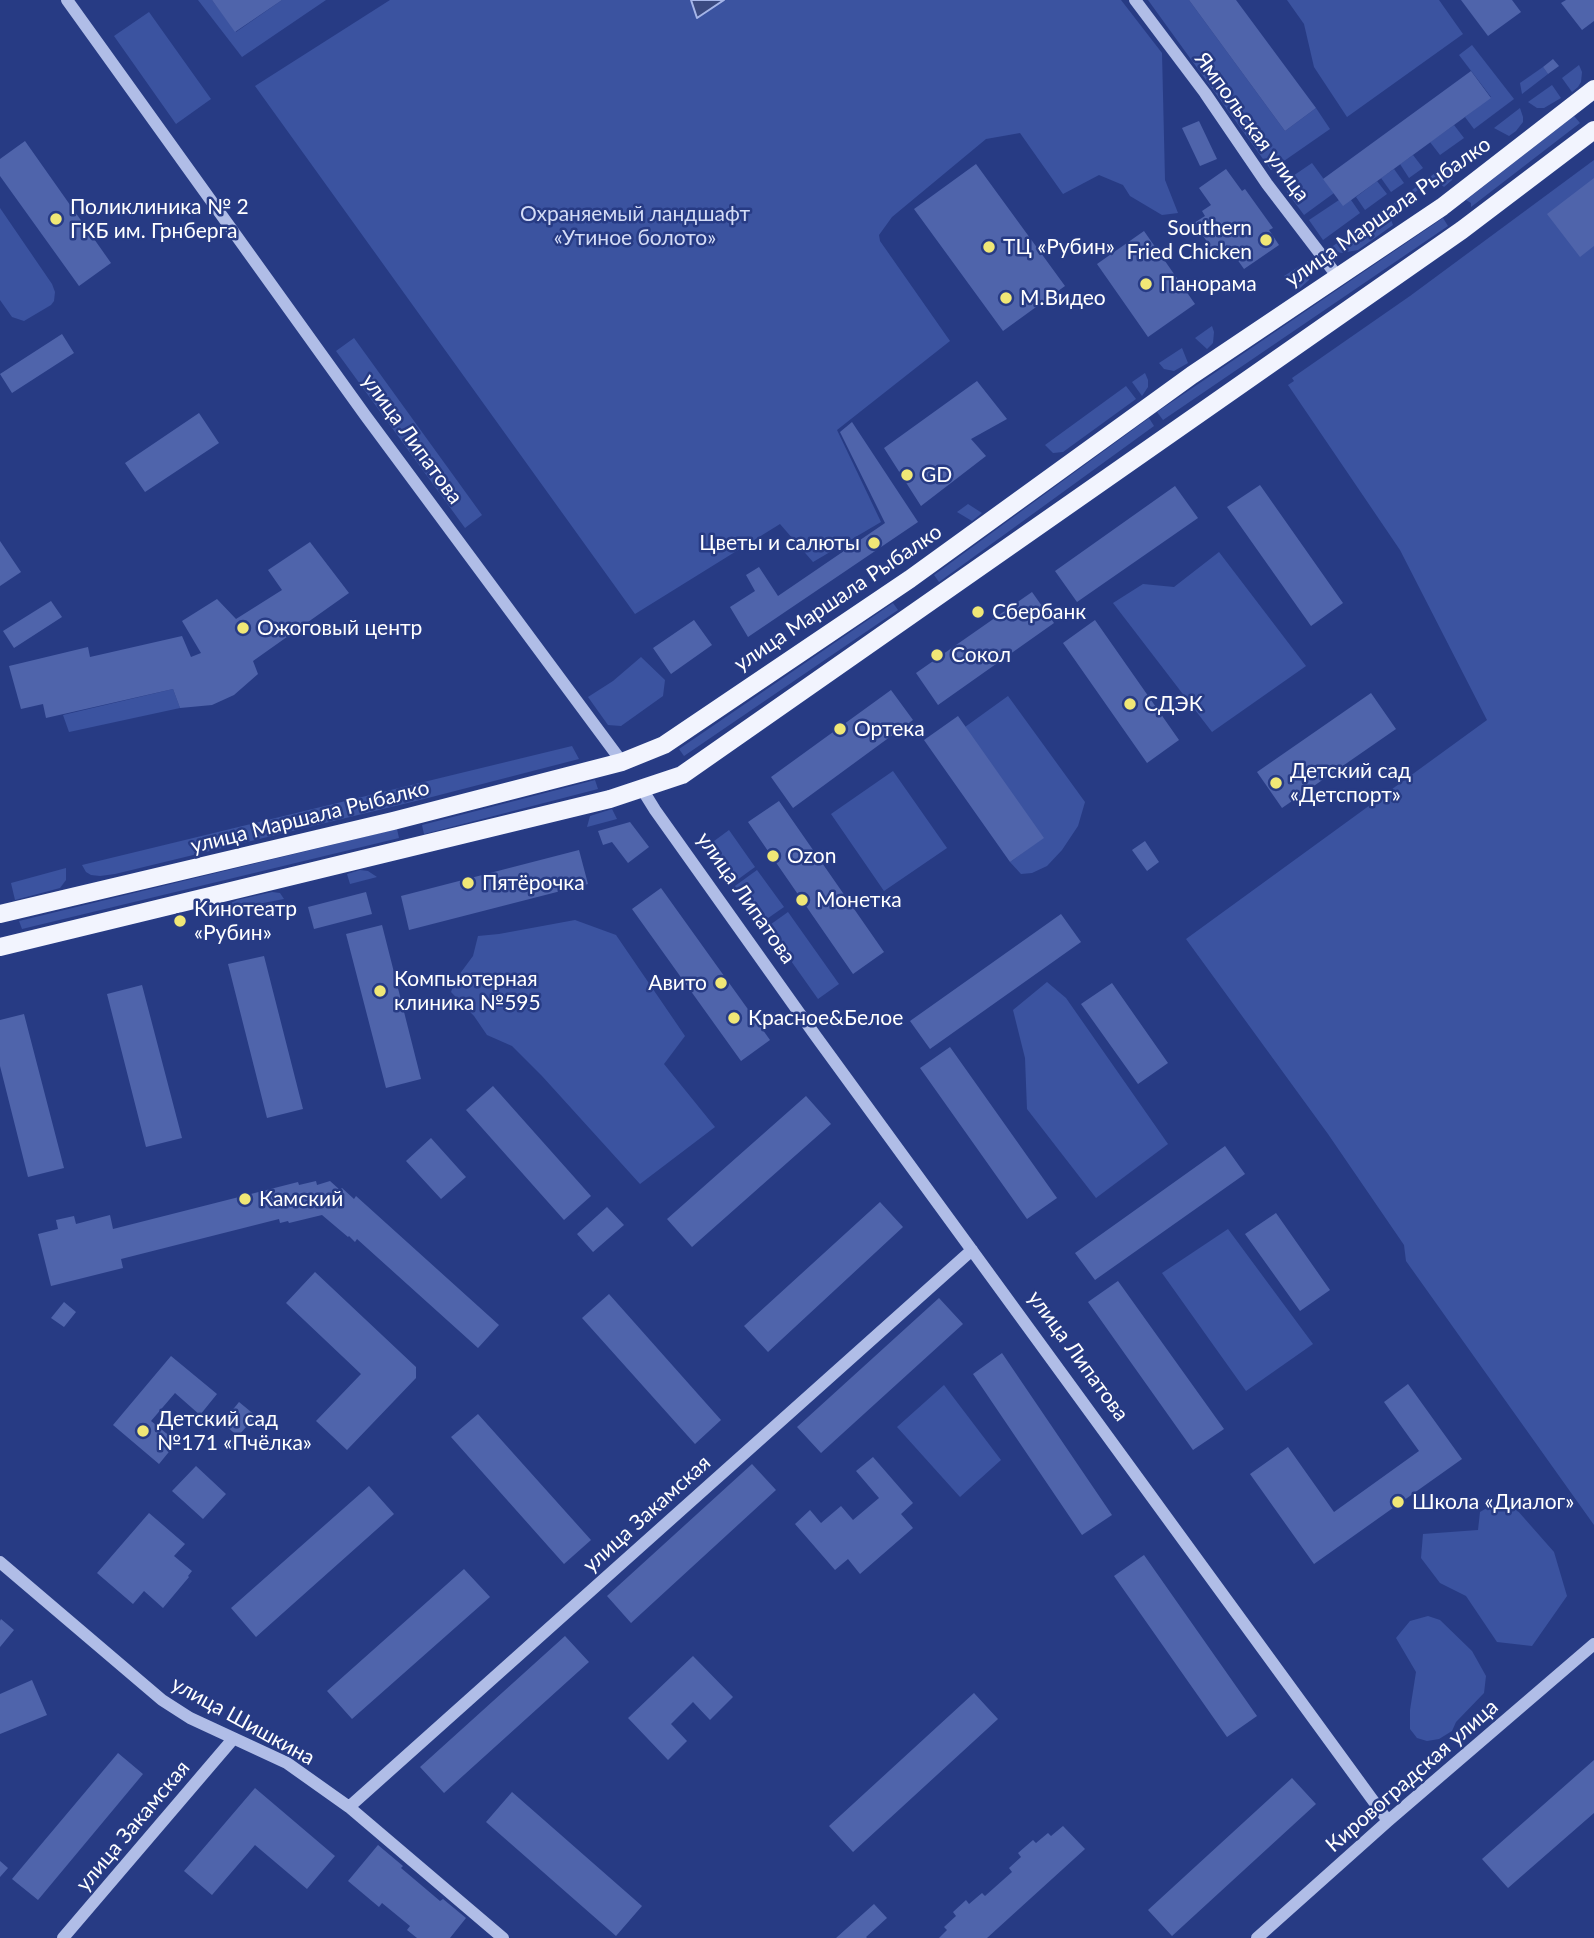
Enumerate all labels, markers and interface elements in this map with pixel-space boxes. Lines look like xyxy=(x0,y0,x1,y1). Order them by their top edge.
street label: Ямпольская улица xyxy=(1189,47,1315,207)
street label: улица Маршала Рыбалко xyxy=(1280,131,1496,293)
place label: Поликлиника № 2 ГКБ им. Грнберга xyxy=(70,194,249,244)
park label: Охраняемый ландшафт «Утиное болото» xyxy=(520,201,750,251)
marker: Поликлиника № 2 ГКБ им. Грнберга xyxy=(48,211,64,227)
place label: Southern Fried Chicken xyxy=(1126,215,1252,265)
marker: Southern Fried Chicken xyxy=(1258,232,1274,248)
place label: ТЦ «Рубин» xyxy=(1003,234,1115,260)
marker: ТЦ «Рубин» xyxy=(981,239,997,255)
place label: Панорама xyxy=(1160,271,1257,297)
marker: Панорама xyxy=(1138,276,1154,292)
place label: М.Видео xyxy=(1020,285,1106,311)
marker: М.Видео xyxy=(998,290,1014,306)
street label: улица Липатова xyxy=(356,369,468,509)
place label: GD xyxy=(921,462,952,488)
marker: GD xyxy=(899,467,915,483)
street label: улица Маршала Рыбалко xyxy=(729,519,947,677)
place label: Цветы и салюты xyxy=(699,530,860,556)
marker: Цветы и салюты xyxy=(866,535,882,551)
place label: Сбербанк xyxy=(992,599,1086,625)
marker: Сбербанк xyxy=(970,604,986,620)
place label: Ожоговый центр xyxy=(257,615,422,641)
marker: Ожоговый центр xyxy=(235,620,251,636)
place label: Сокол xyxy=(951,642,1011,668)
marker: Сокол xyxy=(929,647,945,663)
place label: СДЭК xyxy=(1144,691,1203,717)
marker: СДЭК xyxy=(1122,696,1138,712)
place label: Ортека xyxy=(854,716,925,742)
marker: Ортека xyxy=(832,721,848,737)
place label: Детский сад «Детспорт» xyxy=(1290,758,1411,808)
street label: улица Маршала Рыбалко xyxy=(188,775,432,859)
marker: Детский сад «Детспорт» xyxy=(1268,775,1284,791)
street label: улица Липатова xyxy=(691,827,801,969)
place label: Ozon xyxy=(787,843,836,869)
marker: Ozon xyxy=(765,848,781,864)
place label: Пятёрочка xyxy=(482,870,585,896)
marker: Пятёрочка xyxy=(460,875,476,891)
place label: Монетка xyxy=(816,887,902,913)
marker: Монетка xyxy=(794,892,810,908)
place label: Кинотеатр «Рубин» xyxy=(194,896,297,946)
marker: Кинотеатр «Рубин» xyxy=(172,913,188,929)
place label: Компьютерная клиника №595 xyxy=(394,966,541,1016)
place label: Авито xyxy=(648,970,707,996)
marker: Авито xyxy=(713,975,729,991)
marker: Компьютерная клиника №595 xyxy=(372,983,388,999)
place label: Красное&Белое xyxy=(748,1005,903,1031)
marker: Красное&Белое xyxy=(726,1010,742,1026)
place label: Камский xyxy=(259,1186,343,1212)
marker: Камский xyxy=(237,1191,253,1207)
street label: улица Липатова xyxy=(1022,1286,1134,1426)
place label: Детский сад №171 «Пчёлка» xyxy=(157,1406,312,1456)
marker: Детский сад №171 «Пчёлка» xyxy=(135,1423,151,1439)
street label: улица Закамская xyxy=(578,1450,716,1578)
place label: Школа «Диалог» xyxy=(1412,1489,1574,1515)
marker: Школа «Диалог» xyxy=(1390,1494,1406,1510)
street label: улица Шишкина xyxy=(167,1671,319,1771)
street label: Кировоградская улица xyxy=(1321,1694,1503,1858)
street label: улица Закамская xyxy=(71,1756,195,1896)

